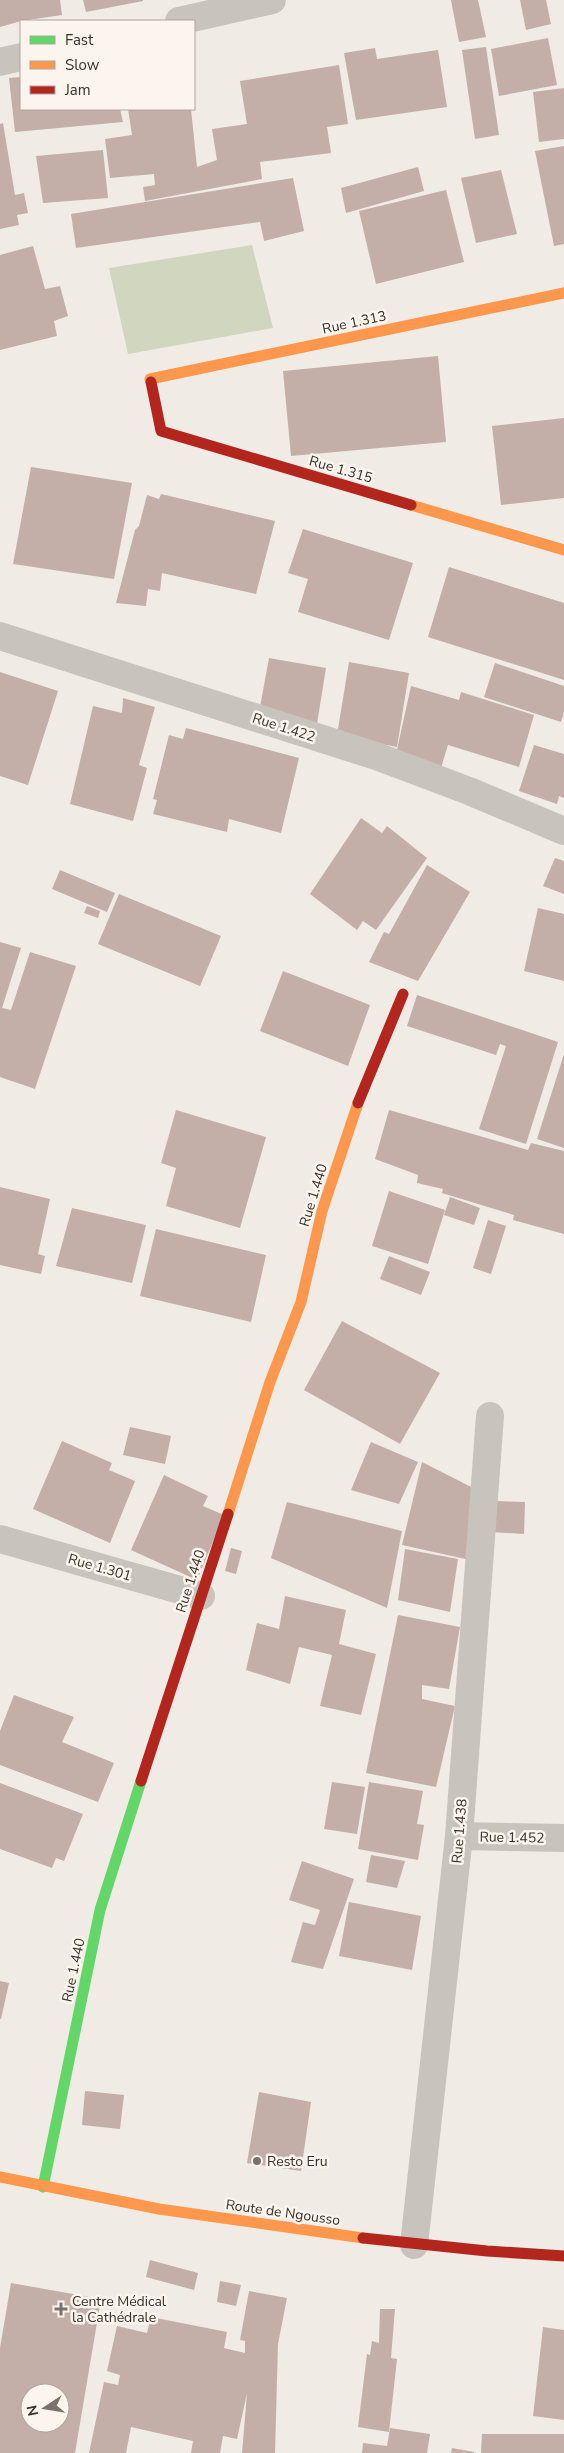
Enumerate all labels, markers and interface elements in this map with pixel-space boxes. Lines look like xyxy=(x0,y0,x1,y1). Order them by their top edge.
legend xyxy=(20,20,195,110)
text: Fast xyxy=(65,30,94,50)
text: Slow xyxy=(65,55,100,75)
text: Jam xyxy=(64,80,91,100)
street label: Rue 1.313 xyxy=(320,306,388,339)
street label: Rue 1.315 xyxy=(307,451,375,488)
street label: Rue 1.422 xyxy=(250,708,318,747)
street label: Rue 1.440 xyxy=(295,1161,332,1229)
street label: Rue 1.440 xyxy=(171,1547,210,1615)
street label: Rue 1.301 xyxy=(66,1549,134,1586)
street label: Rue 1.438 xyxy=(447,1798,472,1864)
street label: Rue 1.452 xyxy=(479,1827,545,1848)
street label: Rue 1.440 xyxy=(57,1936,90,2004)
place label: Resto Eru xyxy=(267,2152,328,2171)
marker: Resto Eru xyxy=(251,2155,263,2167)
street label: Route de Ngousso xyxy=(224,2195,342,2230)
place label: Centre Médical la Cathédrale xyxy=(72,2292,167,2327)
marker: Centre Médical la Cathédrale xyxy=(54,2302,68,2316)
north arrow xyxy=(20,2383,70,2433)
text: N xyxy=(22,2403,43,2418)

